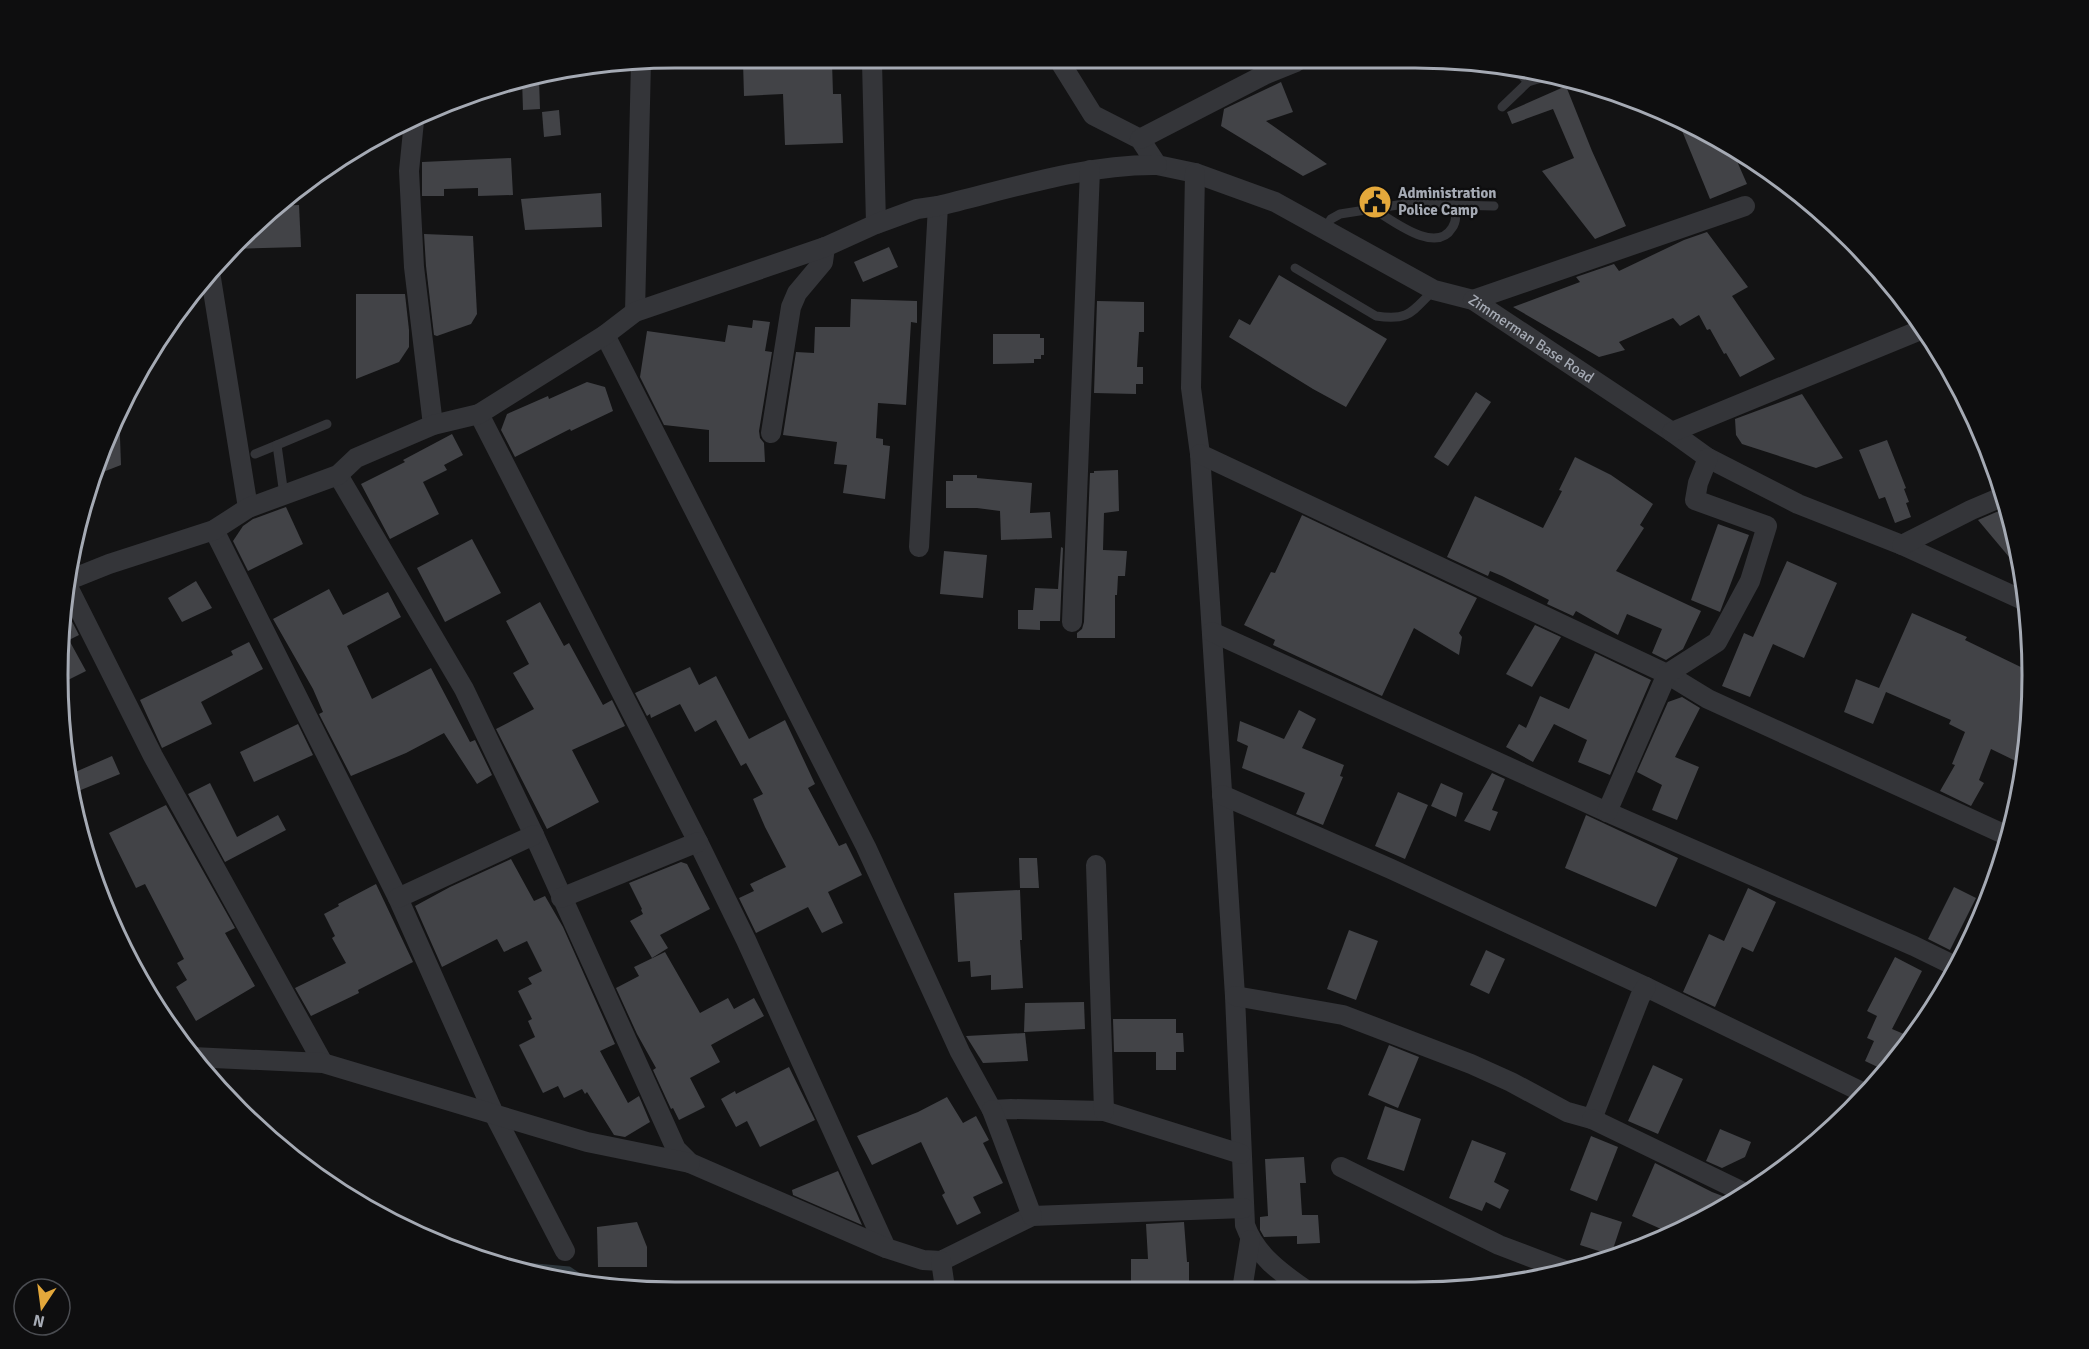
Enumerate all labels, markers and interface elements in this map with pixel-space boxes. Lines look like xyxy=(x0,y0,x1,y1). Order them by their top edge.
public building icon: Administration Police Camp xyxy=(1357,184,1393,220)
place label: Administration Police Camp xyxy=(1398,184,1497,219)
street label: Zimmerman Base Road xyxy=(1465,291,1597,387)
north arrow xyxy=(12,1277,72,1337)
text: N xyxy=(31,1310,47,1332)

